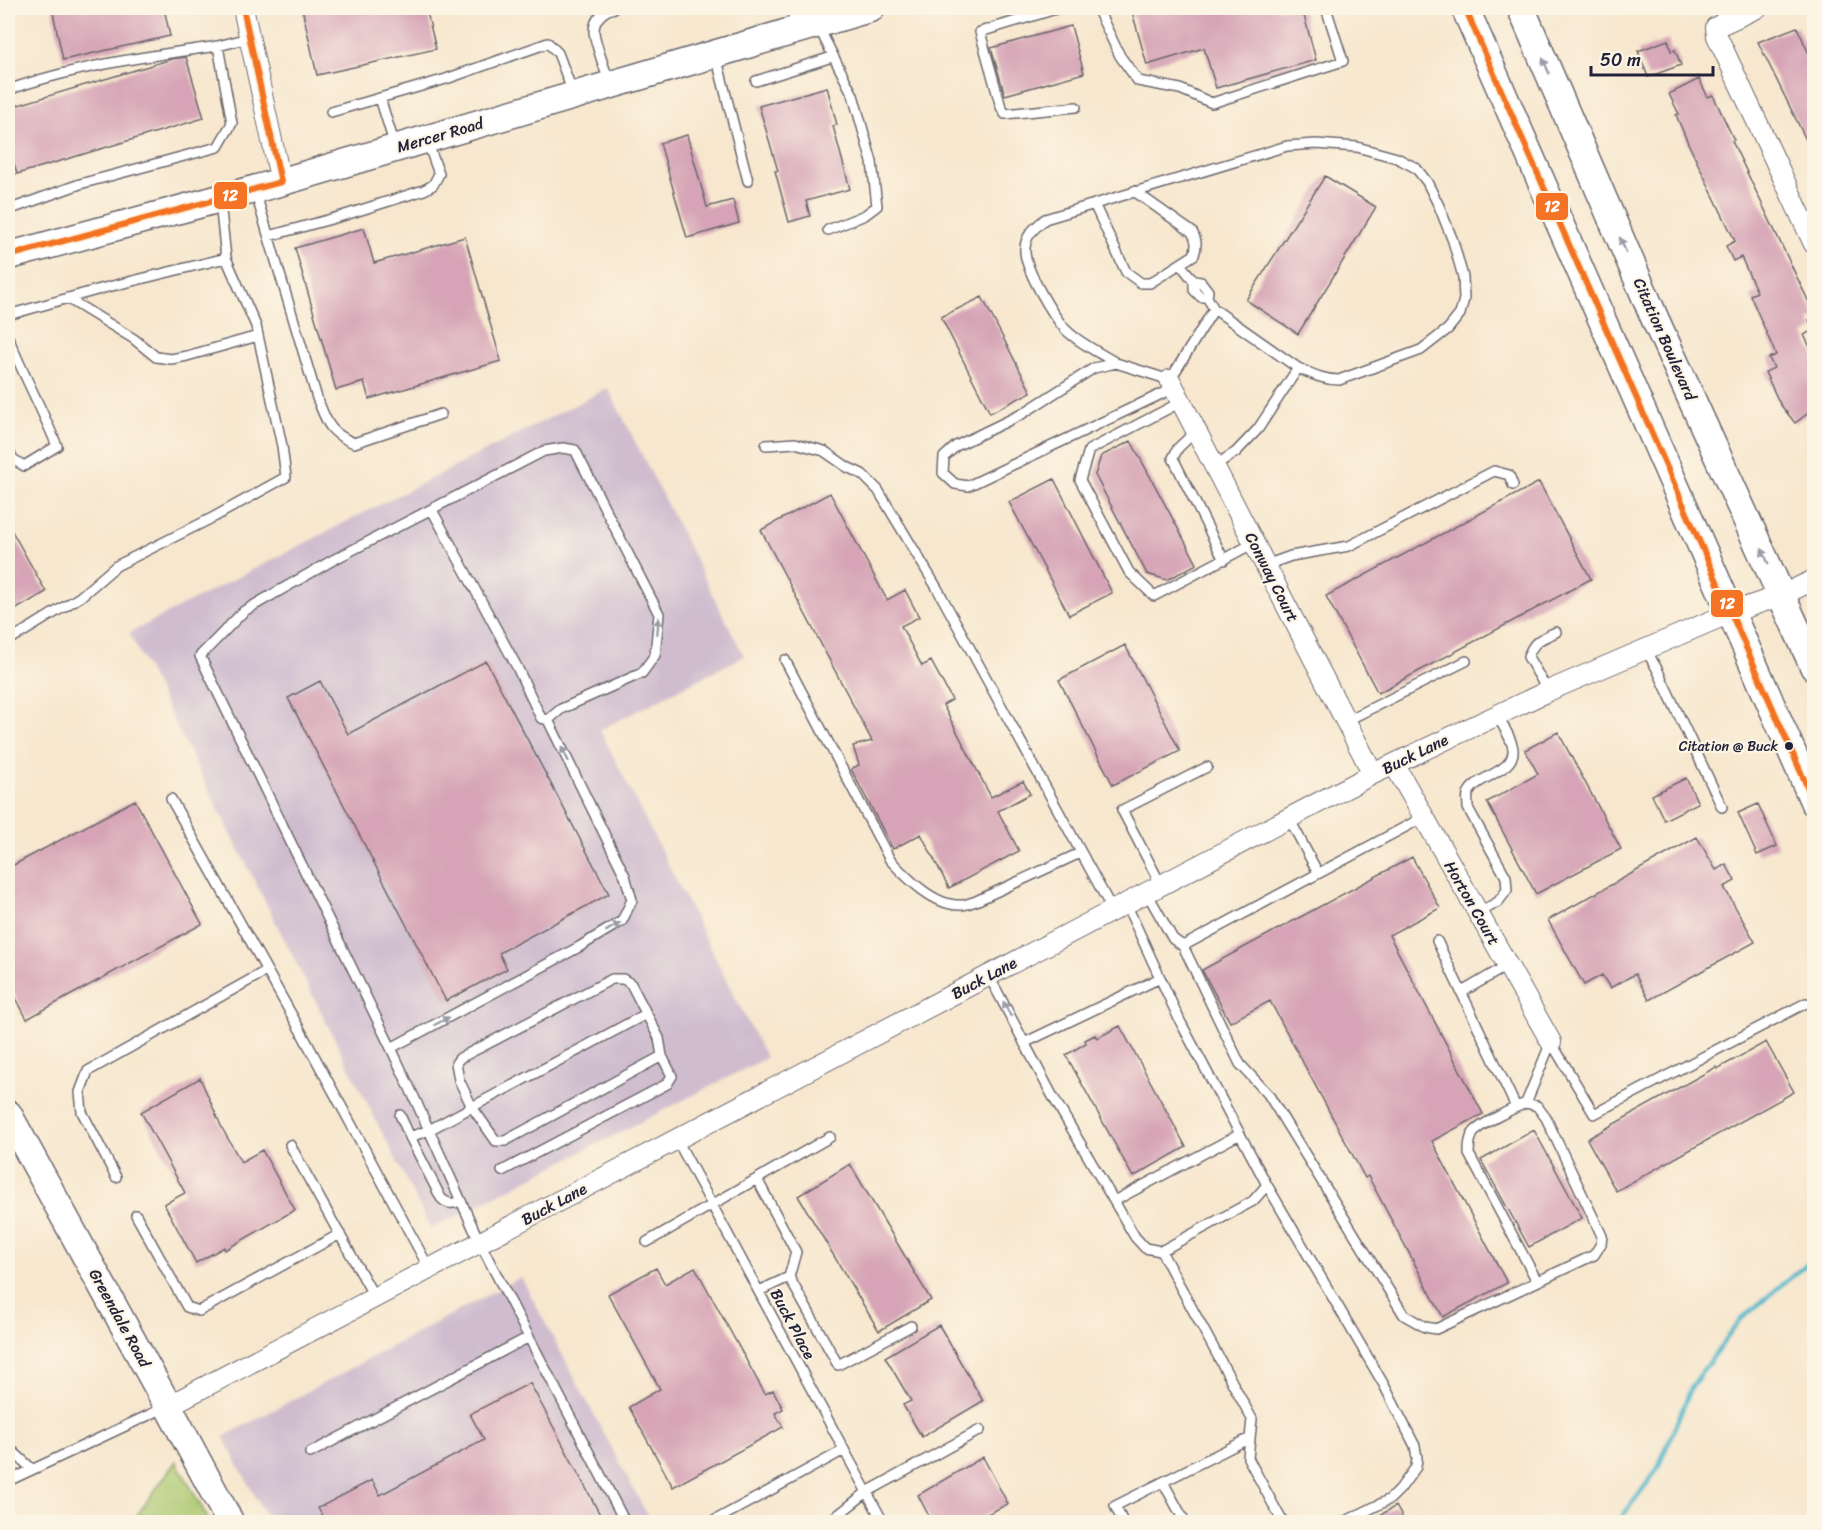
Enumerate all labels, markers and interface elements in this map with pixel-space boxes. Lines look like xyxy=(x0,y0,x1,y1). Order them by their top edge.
scale bar xyxy=(1591,39,1712,77)
text: 50 m xyxy=(1600,44,1641,76)
one-way arrow xyxy=(1541,57,1550,75)
street label: Mercer Road xyxy=(393,108,488,161)
line badge: 12 xyxy=(213,181,248,210)
text: 12 xyxy=(222,181,239,210)
line badge: 12 xyxy=(1535,192,1569,221)
text: 12 xyxy=(1544,192,1561,221)
one-way arrow xyxy=(1618,236,1627,254)
street label: Citation Boulevard xyxy=(1625,273,1706,407)
street label: Conway Court xyxy=(1237,527,1307,627)
one-way arrow xyxy=(1760,548,1769,565)
line badge: 12 xyxy=(1710,589,1744,618)
text: 12 xyxy=(1719,589,1736,618)
one-way arrow xyxy=(653,616,663,635)
street label: Buck Lane xyxy=(1377,725,1454,783)
place label: Citation @ Buck xyxy=(1679,734,1779,759)
marker: Citation @ Buck xyxy=(1783,740,1795,752)
one-way arrow xyxy=(560,746,570,763)
street label: Horton Court xyxy=(1436,855,1508,951)
one-way arrow xyxy=(605,921,621,932)
street label: Buck Lane xyxy=(946,948,1022,1008)
one-way arrow xyxy=(1002,1000,1012,1017)
one-way arrow xyxy=(434,1016,451,1026)
street label: Buck Lane xyxy=(516,1174,592,1234)
street label: Greendale Road xyxy=(81,1263,160,1374)
street label: Buck Place xyxy=(762,1283,824,1365)

